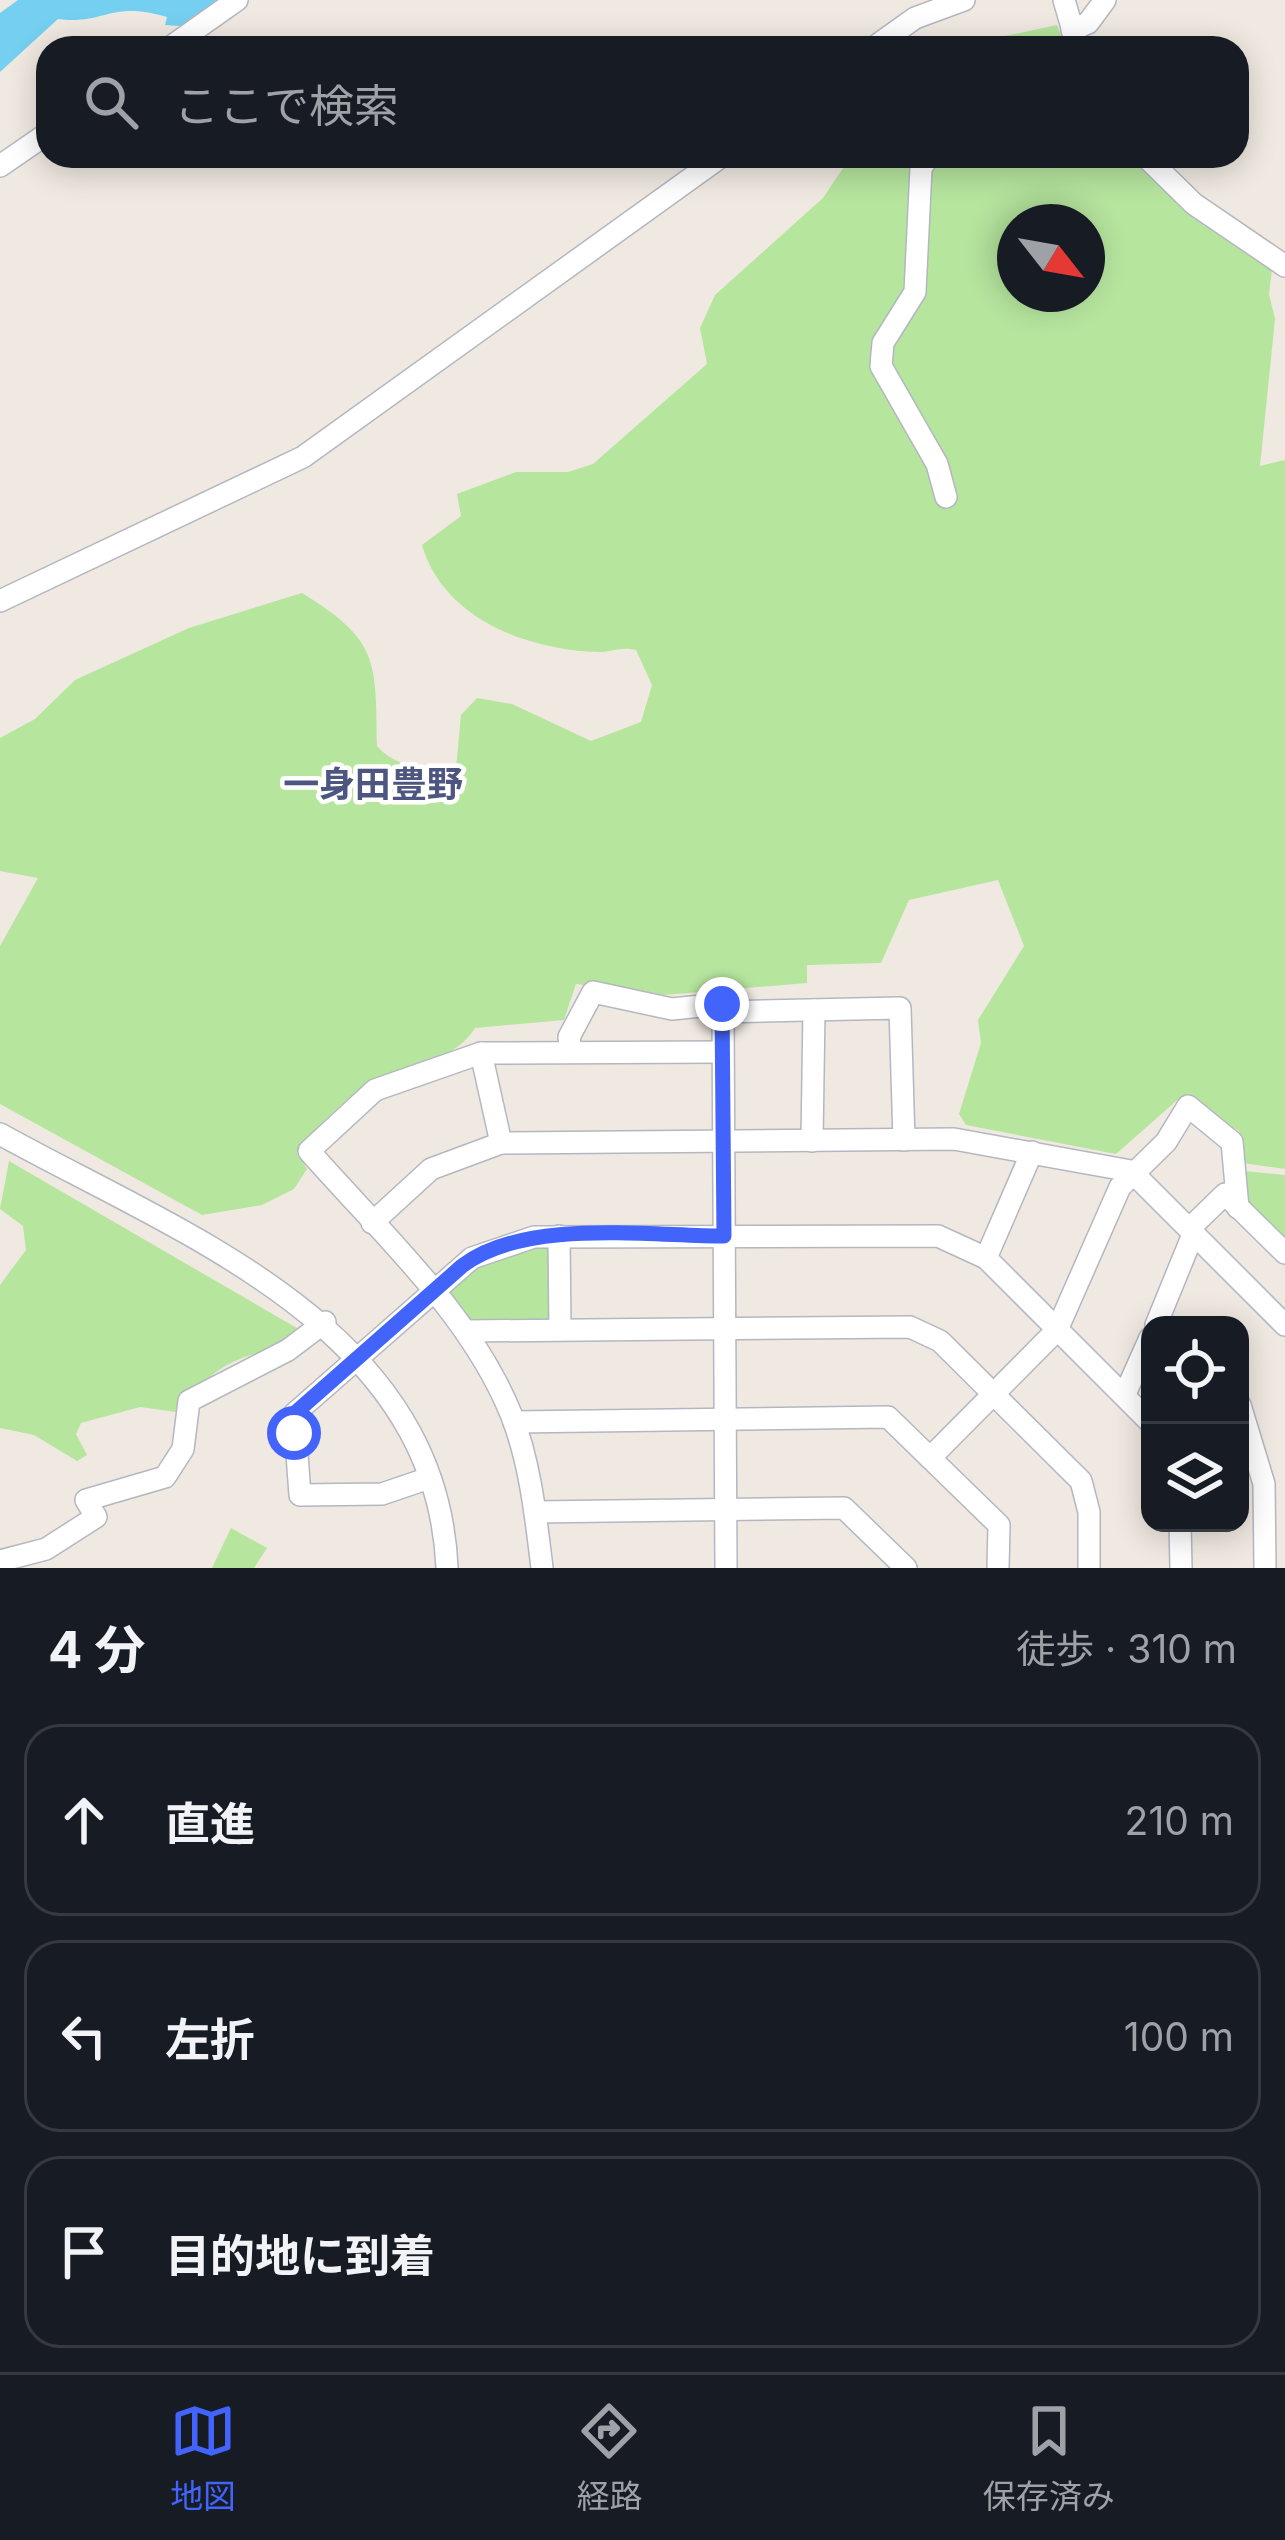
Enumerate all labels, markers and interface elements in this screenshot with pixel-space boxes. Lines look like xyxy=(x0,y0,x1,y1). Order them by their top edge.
search box xyxy=(36,36,1249,168)
icon: search xyxy=(78,69,144,135)
text: ここで検索 xyxy=(174,78,399,133)
north arrow xyxy=(997,204,1105,312)
district label: 一身田豊野 xyxy=(283,762,463,806)
route end xyxy=(695,977,749,1031)
map controls xyxy=(1141,1316,1249,1532)
button: locate xyxy=(1141,1316,1249,1424)
route start xyxy=(267,1406,321,1460)
button: layers xyxy=(1141,1424,1249,1532)
text: 4 分 xyxy=(48,1619,146,1680)
text: 徒歩 · 310 m xyxy=(1016,1625,1237,1672)
icon: ahead xyxy=(51,1787,117,1853)
text: 直進 xyxy=(165,1796,255,1851)
text: 210 m xyxy=(1125,1797,1234,1844)
icon: left xyxy=(51,2003,117,2069)
text: 左折 xyxy=(165,2012,255,2067)
text: 100 m xyxy=(1124,2013,1234,2060)
icon: arrive xyxy=(51,2219,117,2285)
text: 目的地に到着 xyxy=(165,2228,435,2283)
tab: 地図 xyxy=(170,2398,236,2518)
tab: 経路 xyxy=(576,2398,642,2518)
tab: 保存済み xyxy=(983,2398,1115,2518)

